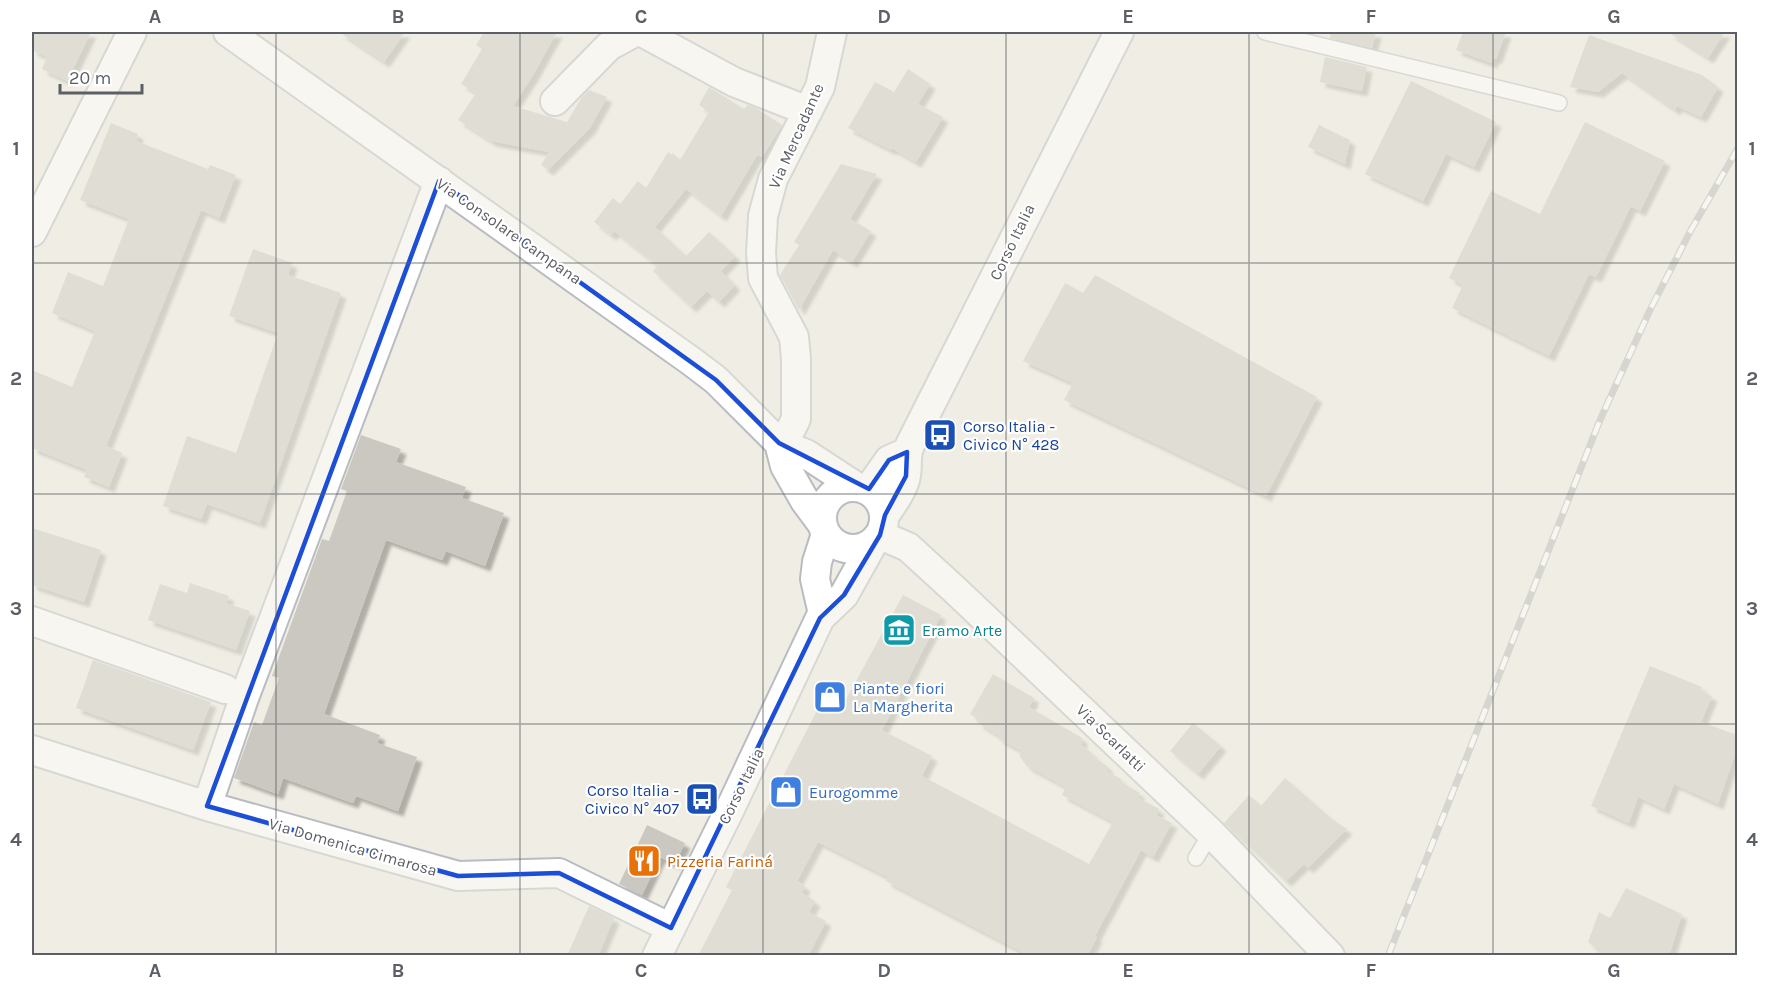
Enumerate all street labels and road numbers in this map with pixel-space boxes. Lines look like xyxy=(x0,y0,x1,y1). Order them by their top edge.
street label: Via Mercadante xyxy=(764,80,828,192)
street label: Via Consolare Campana xyxy=(433,174,585,288)
street label: Corso Italia xyxy=(985,201,1039,283)
street label: Via Scarlatti xyxy=(1072,700,1150,776)
street label: Corso Italia xyxy=(714,745,768,827)
street label: Via Domenica Cimarosa xyxy=(267,814,439,880)

